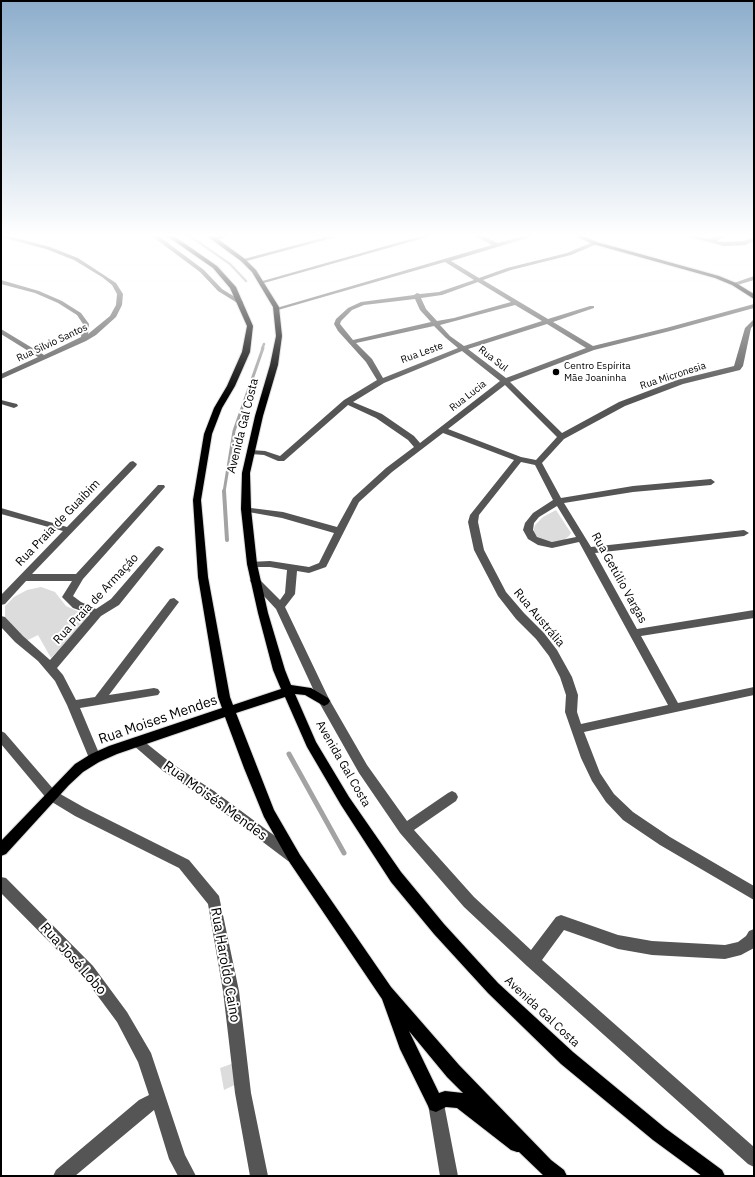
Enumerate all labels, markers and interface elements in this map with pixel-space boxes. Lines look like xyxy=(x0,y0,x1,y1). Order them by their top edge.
street label: Rua Silvio Santos xyxy=(15,321,89,365)
street label: Rua Leste xyxy=(399,340,445,366)
street label: Rua Sul xyxy=(476,344,510,374)
place label: Centro Espírita Mãe Joaninha xyxy=(564,360,630,384)
street label: Rua Micronesia xyxy=(639,360,707,392)
marker: Centro Espírita Mãe Joaninha xyxy=(551,367,561,377)
street label: Avenida Gal Costa xyxy=(224,377,262,475)
street label: Rua Lucia xyxy=(447,378,489,414)
street label: Rua Praia de Guaibim xyxy=(13,477,103,569)
street label: Rua Getúlio Vargas xyxy=(588,530,650,626)
street label: Rua Praia de Armaçáo xyxy=(50,551,142,647)
street label: Rua Austrália xyxy=(510,586,568,650)
street label: Rua Moises Mendes xyxy=(96,692,220,748)
street label: Avenida Gal Costa xyxy=(312,718,374,810)
street label: Rua Moisés Mendes xyxy=(160,758,270,844)
street label: Rua Haroldo Caino xyxy=(207,906,243,1024)
street label: Rua José Lobo xyxy=(36,920,110,998)
street label: Avenida Gal Costa xyxy=(502,974,582,1050)

